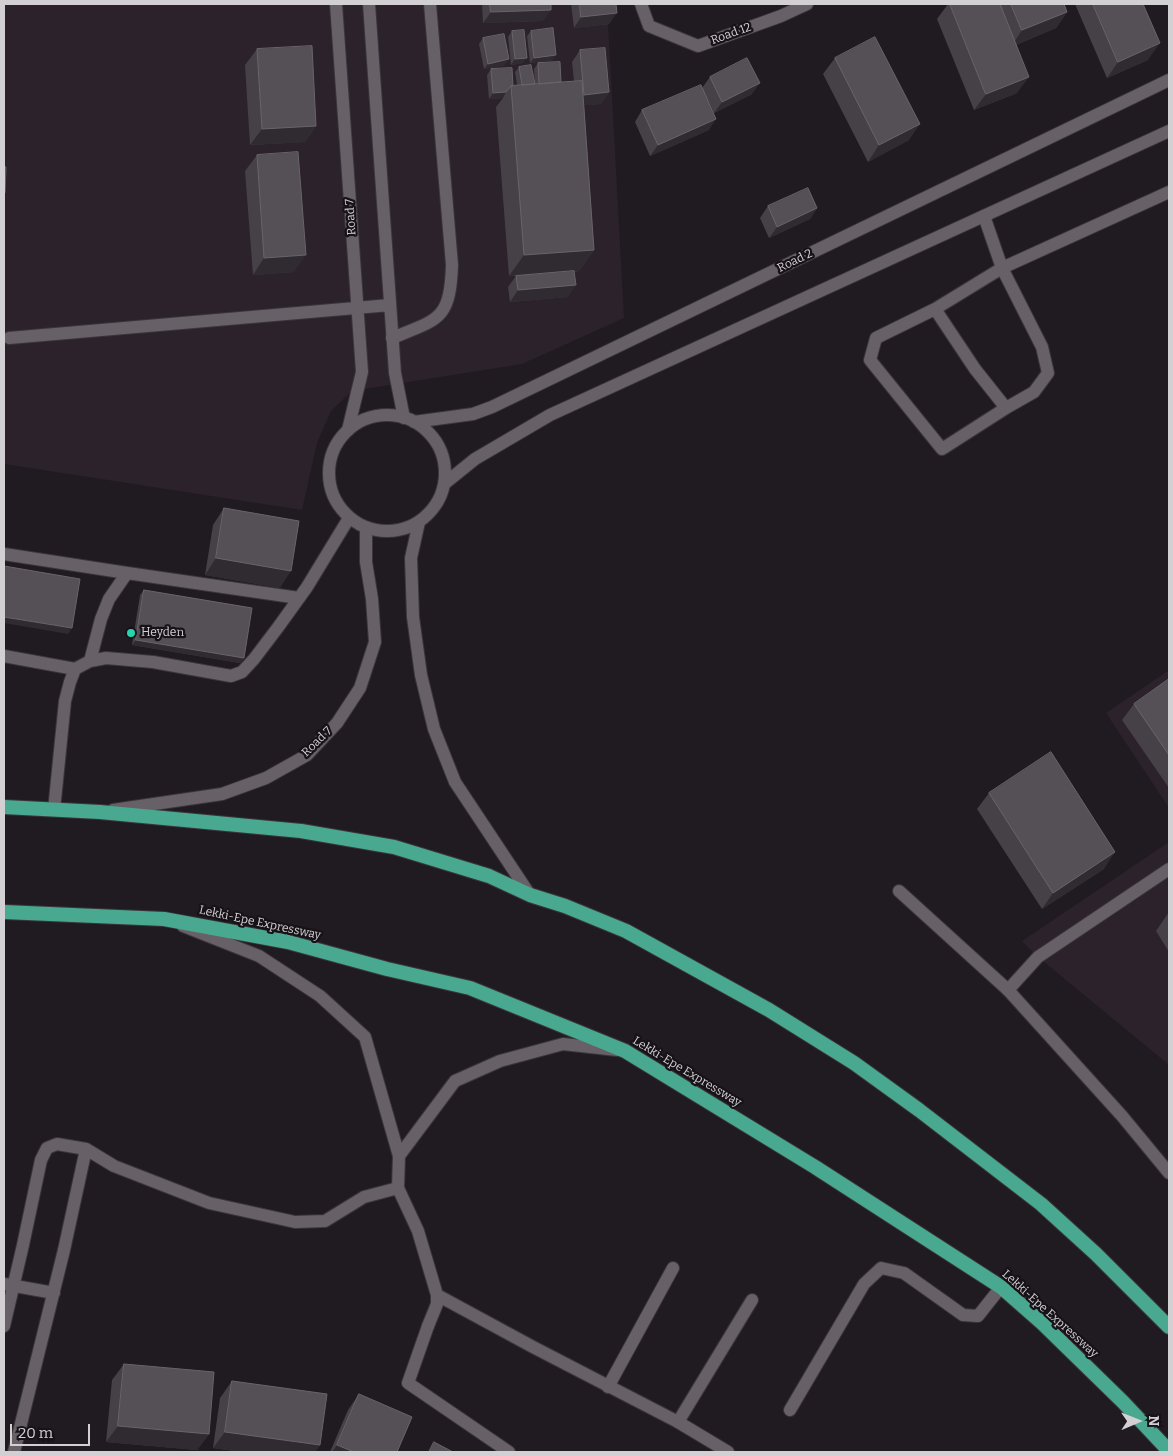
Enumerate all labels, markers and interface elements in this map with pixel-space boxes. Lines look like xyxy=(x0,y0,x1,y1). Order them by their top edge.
street label: Road 12 xyxy=(709,20,753,48)
street label: Road 7 xyxy=(343,198,359,236)
street label: Road 2 xyxy=(775,246,815,276)
place label: Heyden xyxy=(141,626,184,640)
marker: Heyden xyxy=(125,627,137,639)
street label: Road 7 xyxy=(299,724,335,760)
street label: Lekki-Epe Expressway xyxy=(198,903,322,943)
street label: Lekki-Epe Expressway xyxy=(630,1034,744,1110)
street label: Lekki-Epe Expressway xyxy=(999,1267,1101,1361)
north arrow xyxy=(1113,1396,1163,1446)
scale bar xyxy=(12,1414,92,1446)
text: N xyxy=(1145,1415,1162,1426)
text: 20 m xyxy=(18,1424,53,1442)

